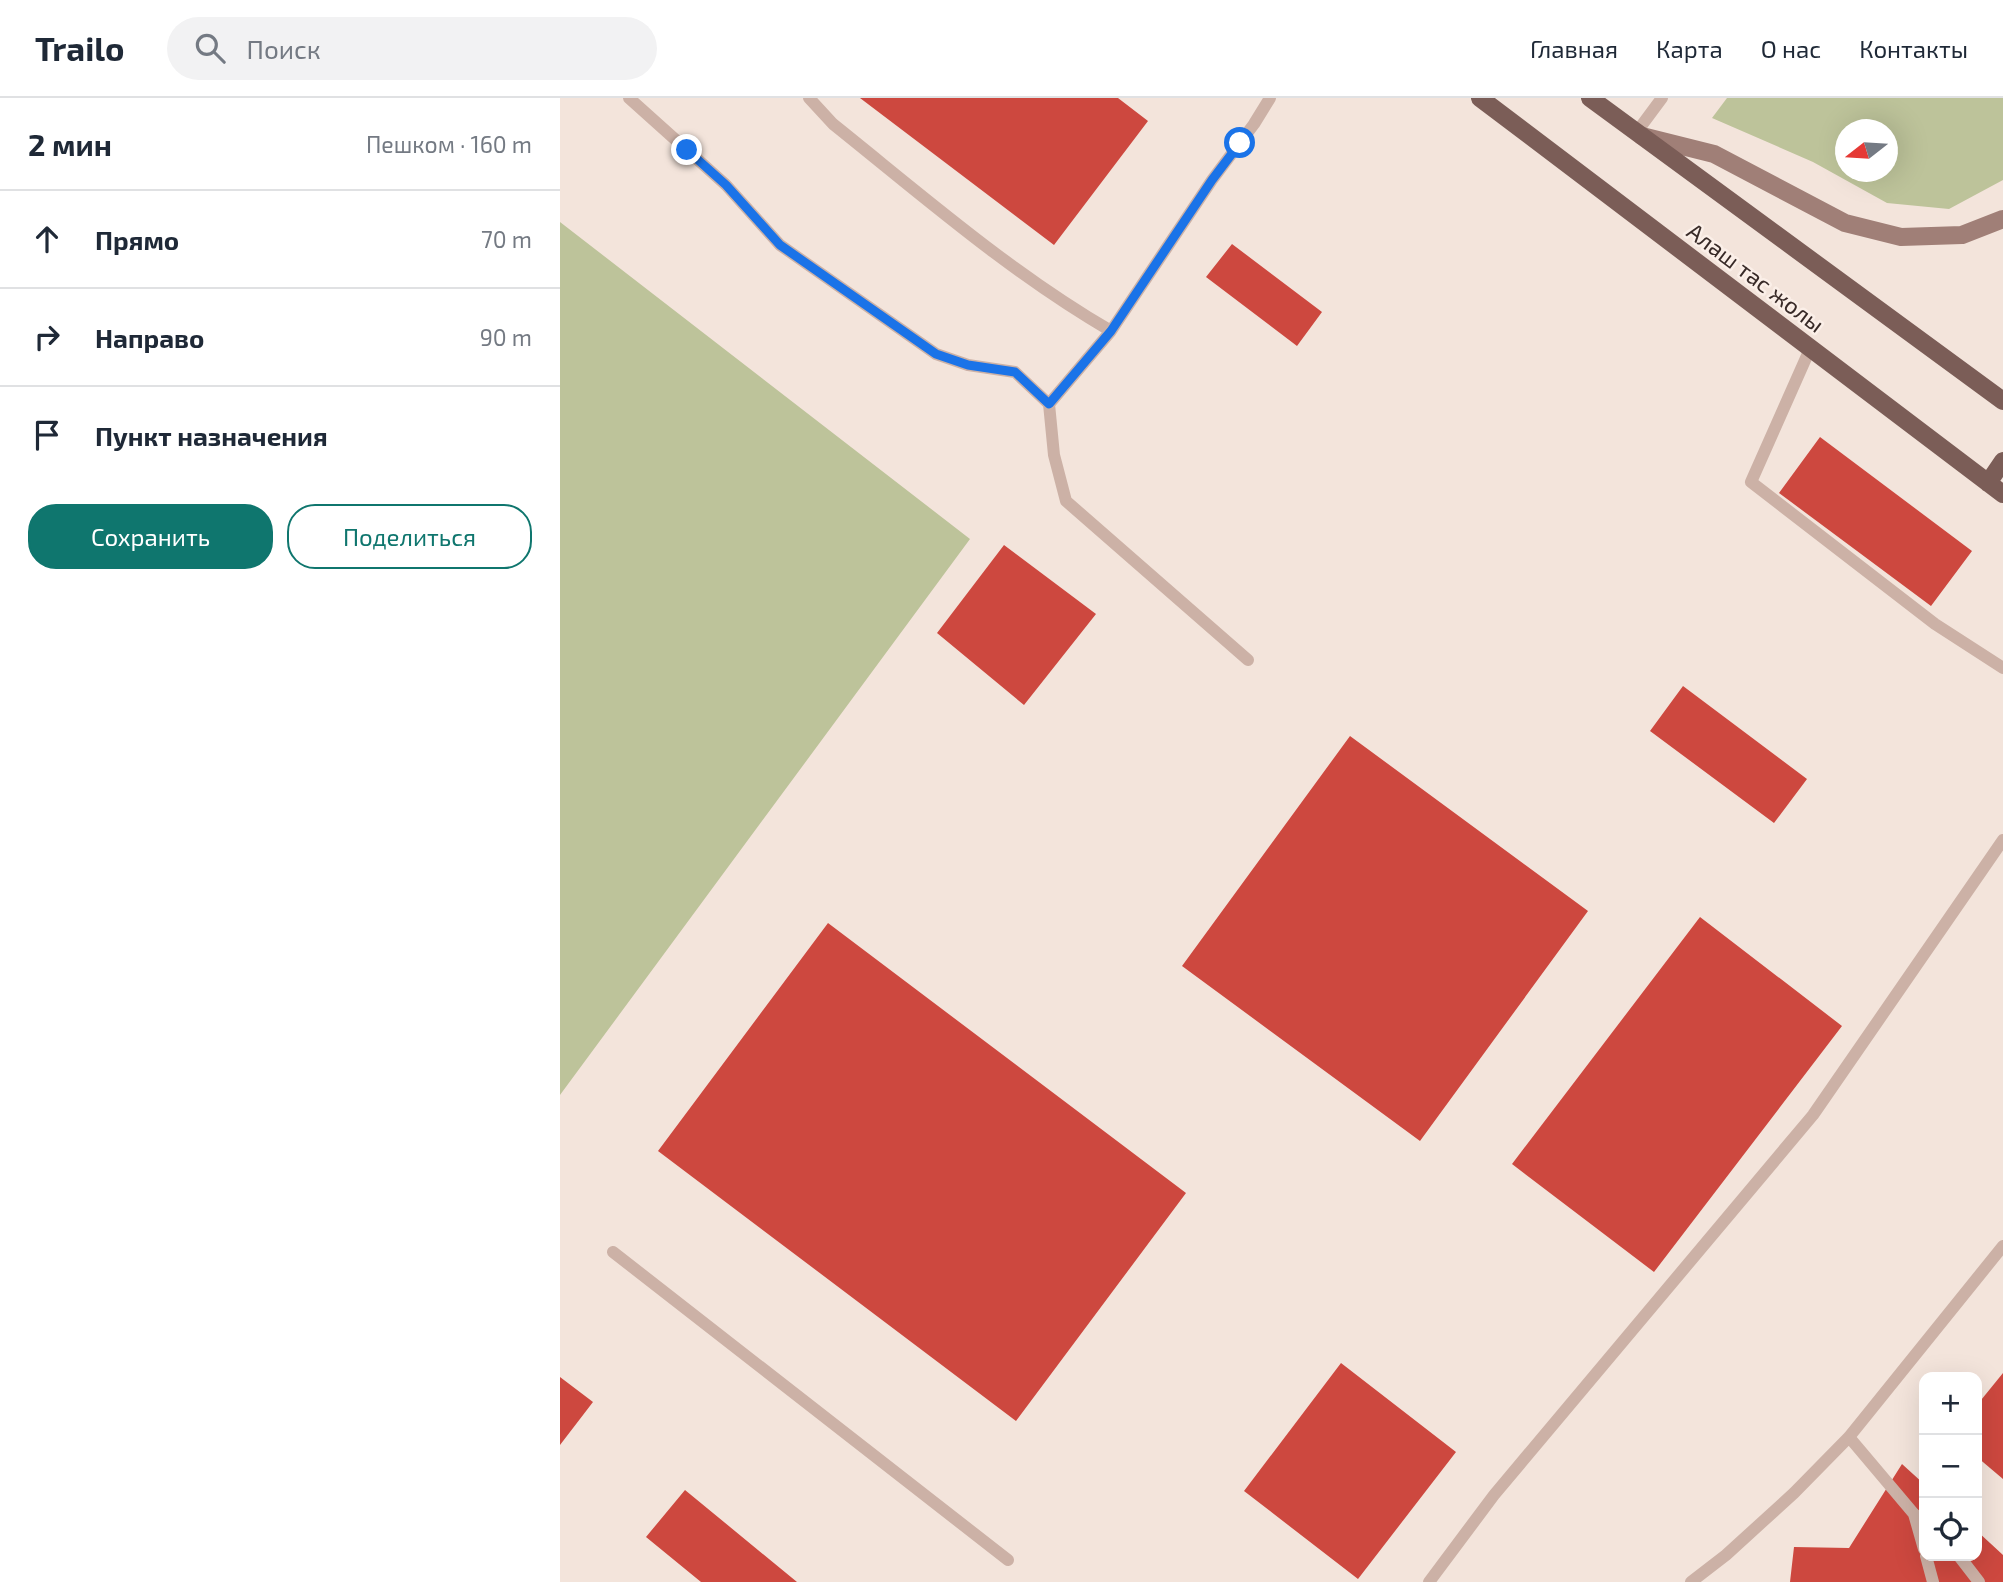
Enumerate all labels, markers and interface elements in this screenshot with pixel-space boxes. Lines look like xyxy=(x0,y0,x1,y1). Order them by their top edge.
search box xyxy=(167,17,657,80)
text: Trailo xyxy=(35,28,125,68)
icon: search xyxy=(191,29,229,67)
text: Поиск xyxy=(247,33,321,64)
text: Главная xyxy=(1530,34,1618,63)
text: Карта xyxy=(1656,34,1723,63)
text: О нас xyxy=(1761,34,1821,63)
text: Контакты xyxy=(1859,34,1968,63)
north arrow xyxy=(1835,119,1898,182)
text: 2 мин xyxy=(28,126,112,162)
route start xyxy=(1224,127,1255,158)
text: Пешком · 160 m xyxy=(366,130,532,158)
route end xyxy=(671,134,702,165)
street label: Алаш тас жолы xyxy=(1682,216,1830,338)
icon: ahead xyxy=(28,220,66,258)
text: Прямо xyxy=(95,224,179,255)
text: 70 m xyxy=(481,225,532,253)
icon: right xyxy=(28,318,66,356)
text: Направо xyxy=(95,322,204,353)
text: 90 m xyxy=(480,323,532,351)
icon: arrive xyxy=(28,416,66,454)
text: Пункт назначения xyxy=(95,420,328,451)
button: Сохранить xyxy=(28,504,273,569)
button: Поделиться xyxy=(287,504,532,569)
map controls xyxy=(1919,1372,1982,1561)
button: + xyxy=(1919,1372,1982,1435)
button: − xyxy=(1919,1435,1982,1498)
button: locate xyxy=(1919,1498,1982,1561)

